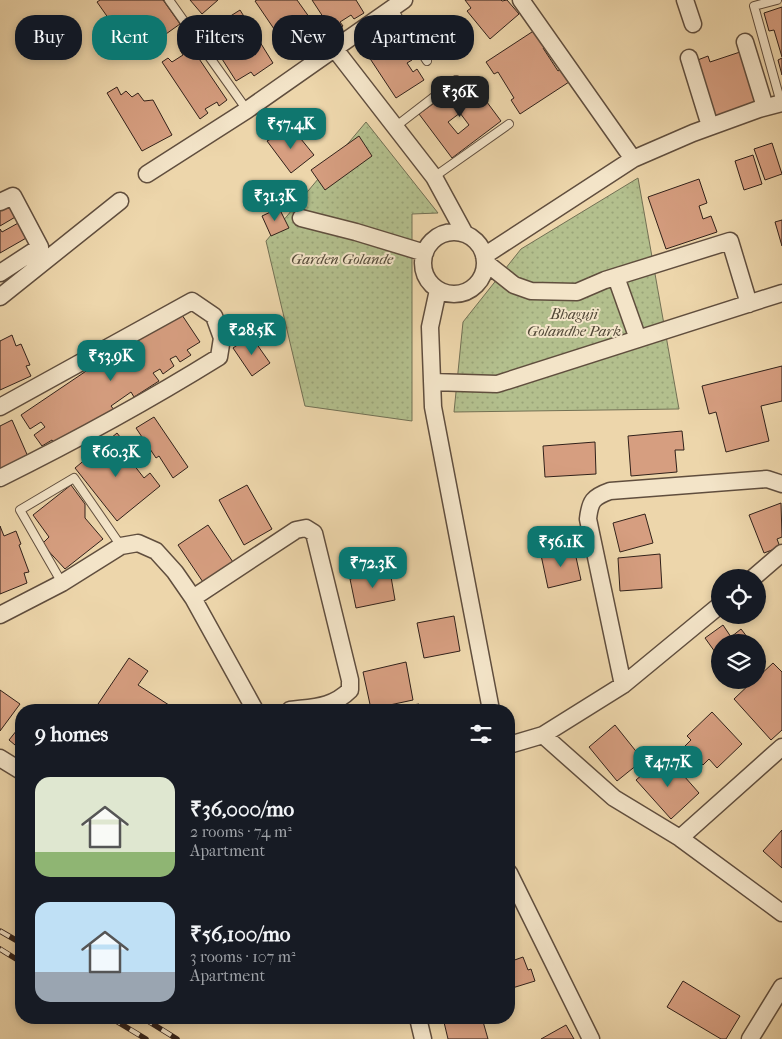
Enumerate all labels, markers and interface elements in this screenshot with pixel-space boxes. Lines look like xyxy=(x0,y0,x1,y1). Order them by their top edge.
chip: Buy xyxy=(15,15,82,60)
chip: Rent xyxy=(92,15,167,60)
chip: Filters xyxy=(177,15,262,60)
chip: New xyxy=(272,15,344,60)
chip: Apartment xyxy=(354,15,474,60)
pin: ₹36K xyxy=(430,76,490,118)
text: ₹36K xyxy=(442,82,478,101)
pin: ₹57.4K xyxy=(250,108,332,150)
text: ₹57.4K xyxy=(267,114,315,133)
pin: ₹31.3K xyxy=(234,180,316,222)
text: ₹31.3K xyxy=(254,186,296,205)
park label: Garden Golande xyxy=(291,250,394,268)
park label: Bhaguji Golandhe Park xyxy=(527,305,621,340)
pin: ₹28.5K xyxy=(211,314,293,356)
text: ₹28.5K xyxy=(229,320,275,339)
pin: ₹53.9K xyxy=(70,340,152,382)
text: ₹53.9K xyxy=(88,346,134,365)
pin: ₹60.3K xyxy=(75,436,157,478)
text: ₹60.3K xyxy=(92,442,140,461)
pin: ₹56.1K xyxy=(520,526,602,568)
text: ₹56.1K xyxy=(538,532,584,551)
pin: ₹72.3K xyxy=(332,546,414,589)
text: ₹72.3K xyxy=(350,553,396,572)
map controls xyxy=(711,569,766,689)
button: locate xyxy=(711,569,766,624)
button: layers xyxy=(711,634,766,689)
icon: filters xyxy=(467,720,495,748)
text: 9 homes xyxy=(35,722,108,746)
pin: ₹47.7K xyxy=(627,746,709,788)
text: ₹47.7K xyxy=(644,752,692,771)
icon: home xyxy=(75,797,135,857)
text: ₹36,000/mo xyxy=(190,797,294,821)
text: 2 rooms · 74 m² xyxy=(190,822,292,841)
text: Apartment xyxy=(190,841,265,860)
icon: home xyxy=(75,922,135,982)
text: ₹56,100/mo xyxy=(190,922,291,946)
text: 3 rooms · 107 m² xyxy=(190,947,296,966)
text: Apartment xyxy=(190,966,265,985)

